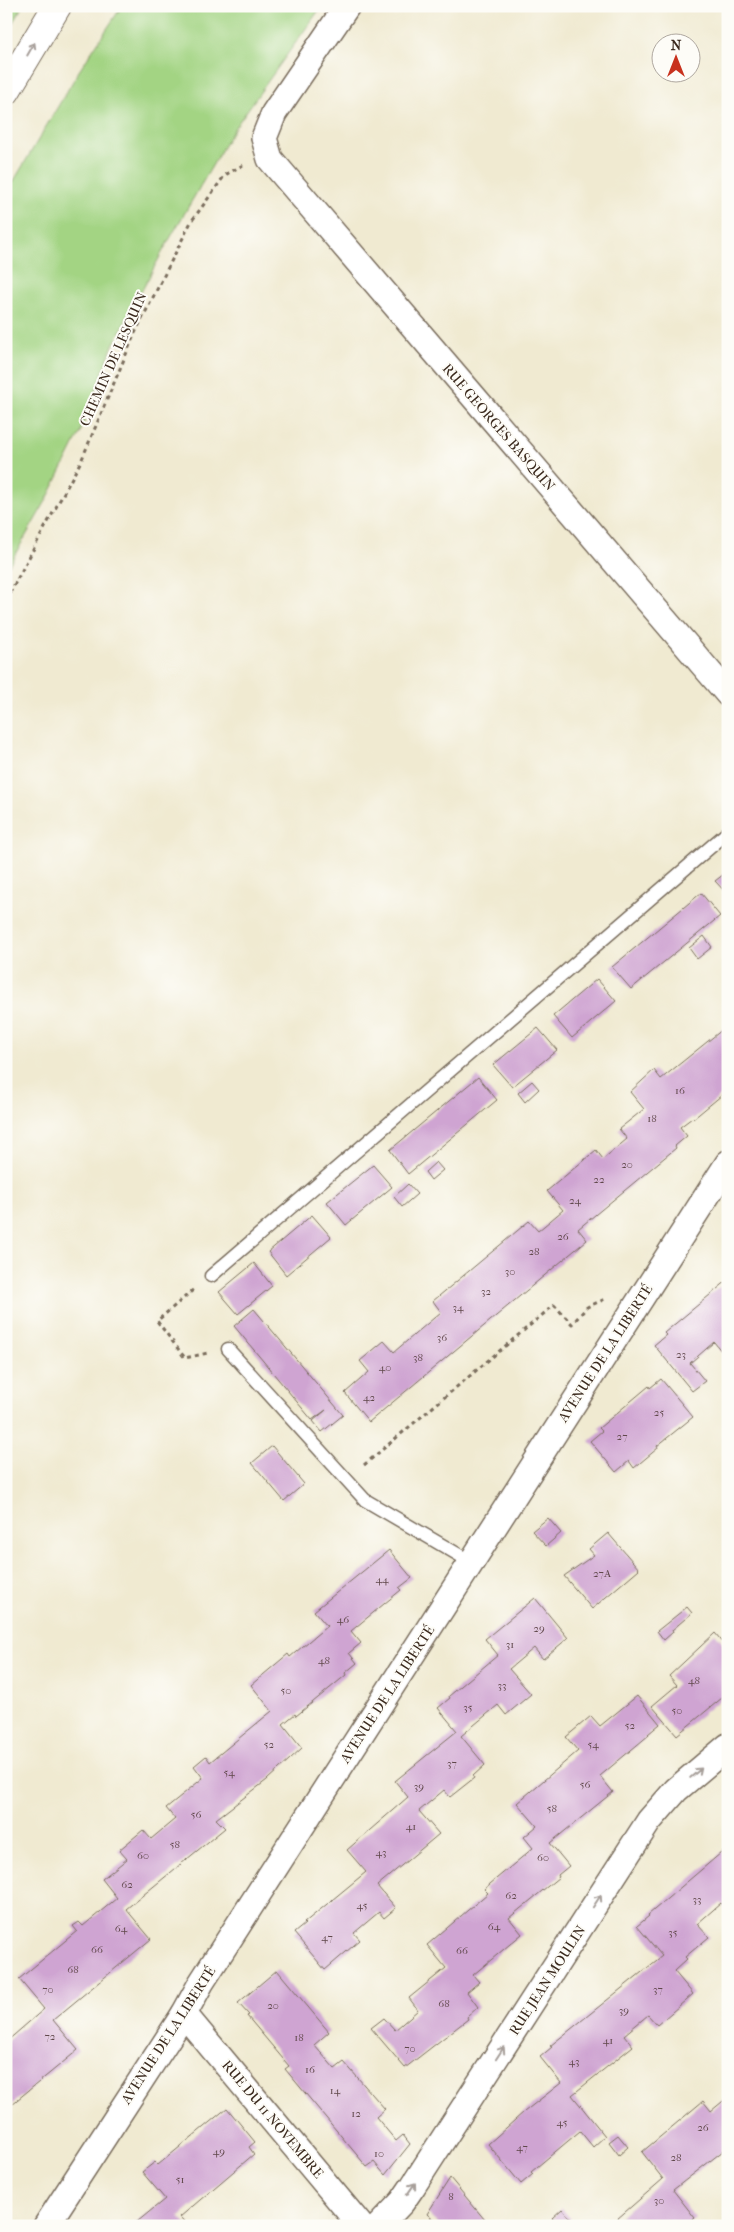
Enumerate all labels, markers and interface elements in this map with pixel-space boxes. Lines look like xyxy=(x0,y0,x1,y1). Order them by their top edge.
north arrow xyxy=(652,32,702,82)
text: N xyxy=(671,37,682,54)
one-way arrow xyxy=(26,43,36,57)
street label: CHEMIN DE LESQUIN xyxy=(76,289,151,429)
street label: RUE GEORGES BASQUIN xyxy=(439,360,559,495)
house number: 16 xyxy=(675,1084,685,1097)
house number: 18 xyxy=(647,1112,657,1125)
house number: 20 xyxy=(621,1158,633,1171)
house number: 22 xyxy=(593,1173,605,1186)
house number: 24 xyxy=(569,1194,582,1207)
house number: 26 xyxy=(557,1230,569,1243)
house number: 28 xyxy=(528,1245,540,1258)
house number: 30 xyxy=(505,1265,515,1278)
street label: AVENUE DE LA LIBERTÉ xyxy=(553,1280,657,1426)
house number: 32 xyxy=(481,1285,491,1298)
house number: 34 xyxy=(452,1301,464,1314)
house number: 36 xyxy=(437,1331,447,1344)
house number: 23 xyxy=(676,1348,686,1361)
house number: 38 xyxy=(413,1351,423,1364)
house number: 40 xyxy=(379,1361,391,1374)
house number: 42 xyxy=(363,1391,375,1404)
house number: 25 xyxy=(654,1406,664,1419)
house number: 27 xyxy=(617,1430,627,1443)
house number: 27A xyxy=(593,1567,612,1580)
house number: 44 xyxy=(375,1573,389,1586)
house number: 46 xyxy=(337,1613,349,1626)
street label: AVENUE DE LA LIBERTÉ xyxy=(335,1621,439,1767)
house number: 29 xyxy=(533,1622,545,1635)
house number: 31 xyxy=(506,1638,514,1651)
house number: 48 xyxy=(318,1654,330,1667)
house number: 48 xyxy=(688,1674,700,1687)
house number: 33 xyxy=(497,1679,507,1692)
house number: 50 xyxy=(281,1684,291,1697)
house number: 35 xyxy=(463,1701,473,1714)
house number: 50 xyxy=(672,1704,682,1717)
house number: 52 xyxy=(625,1719,636,1732)
house number: 52 xyxy=(264,1738,275,1751)
house number: 54 xyxy=(587,1738,599,1751)
house number: 37 xyxy=(447,1757,457,1770)
house number: 54 xyxy=(223,1766,235,1779)
one-way arrow xyxy=(689,1768,702,1779)
house number: 56 xyxy=(580,1778,590,1791)
house number: 39 xyxy=(414,1780,424,1793)
house number: 58 xyxy=(547,1802,557,1815)
house number: 56 xyxy=(191,1808,201,1821)
house number: 41 xyxy=(406,1820,416,1833)
house number: 58 xyxy=(170,1838,180,1851)
house number: 43 xyxy=(375,1846,387,1859)
house number: 60 xyxy=(137,1849,149,1862)
house number: 60 xyxy=(537,1851,549,1864)
house number: 62 xyxy=(121,1878,133,1891)
house number: 62 xyxy=(505,1889,517,1902)
house number: 33 xyxy=(692,1893,702,1906)
one-way arrow xyxy=(592,1895,602,1909)
house number: 45 xyxy=(357,1899,368,1912)
house number: 64 xyxy=(488,1920,501,1933)
house number: 64 xyxy=(115,1922,128,1935)
street label: RUE JEAN MOULIN xyxy=(506,1922,589,2038)
house number: 35 xyxy=(668,1926,678,1939)
house number: 47 xyxy=(321,1931,333,1944)
house number: 66 xyxy=(91,1943,103,1956)
house number: 66 xyxy=(456,1944,468,1957)
street label: AVENUE DE LA LIBERTÉ xyxy=(116,1962,220,2108)
house number: 68 xyxy=(67,1963,79,1976)
house number: 70 xyxy=(42,1983,54,1996)
house number: 37 xyxy=(653,1983,663,1996)
house number: 68 xyxy=(438,1997,450,2010)
house number: 20 xyxy=(267,1999,279,2012)
house number: 39 xyxy=(619,2004,629,2017)
house number: 72 xyxy=(45,2030,56,2043)
house number: 18 xyxy=(294,2031,304,2044)
house number: 41 xyxy=(603,2034,613,2047)
house number: 70 xyxy=(404,2042,416,2055)
one-way arrow xyxy=(495,2046,505,2060)
house number: 43 xyxy=(568,2055,580,2068)
street label: RUE DU 11 NOVEMBRE xyxy=(218,2057,327,2182)
house number: 16 xyxy=(305,2063,315,2076)
house number: 14 xyxy=(330,2084,341,2097)
house number: 12 xyxy=(351,2107,361,2120)
house number: 45 xyxy=(557,2116,568,2129)
house number: 26 xyxy=(697,2121,709,2134)
house number: 47 xyxy=(516,2141,528,2154)
house number: 49 xyxy=(213,2145,225,2158)
house number: 10 xyxy=(374,2147,384,2160)
house number: 28 xyxy=(670,2151,682,2164)
house number: 51 xyxy=(176,2173,184,2186)
one-way arrow xyxy=(406,2182,416,2196)
house number: 8 xyxy=(448,2190,454,2203)
house number: 30 xyxy=(654,2194,664,2207)

